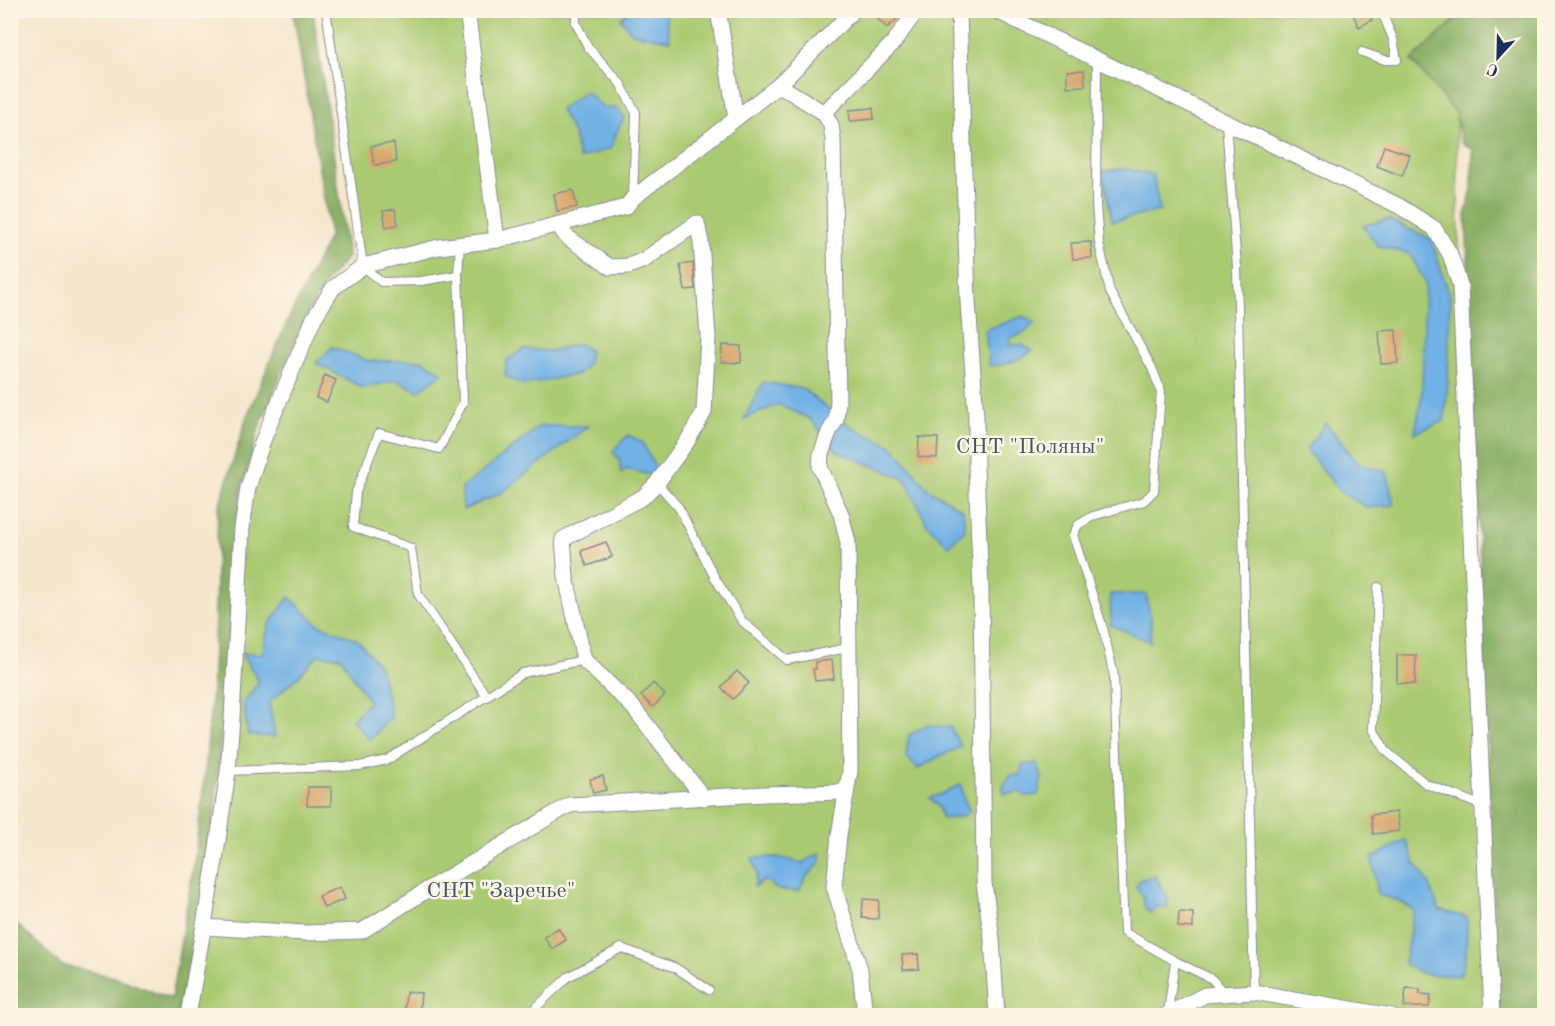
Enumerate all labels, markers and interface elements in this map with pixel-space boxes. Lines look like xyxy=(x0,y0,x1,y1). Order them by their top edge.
north arrow xyxy=(1468,27,1528,87)
text: С xyxy=(1485,60,1501,78)
park label: СНТ "Поляны" xyxy=(956,436,1104,458)
park label: СНТ "Заречье" xyxy=(427,880,575,902)

